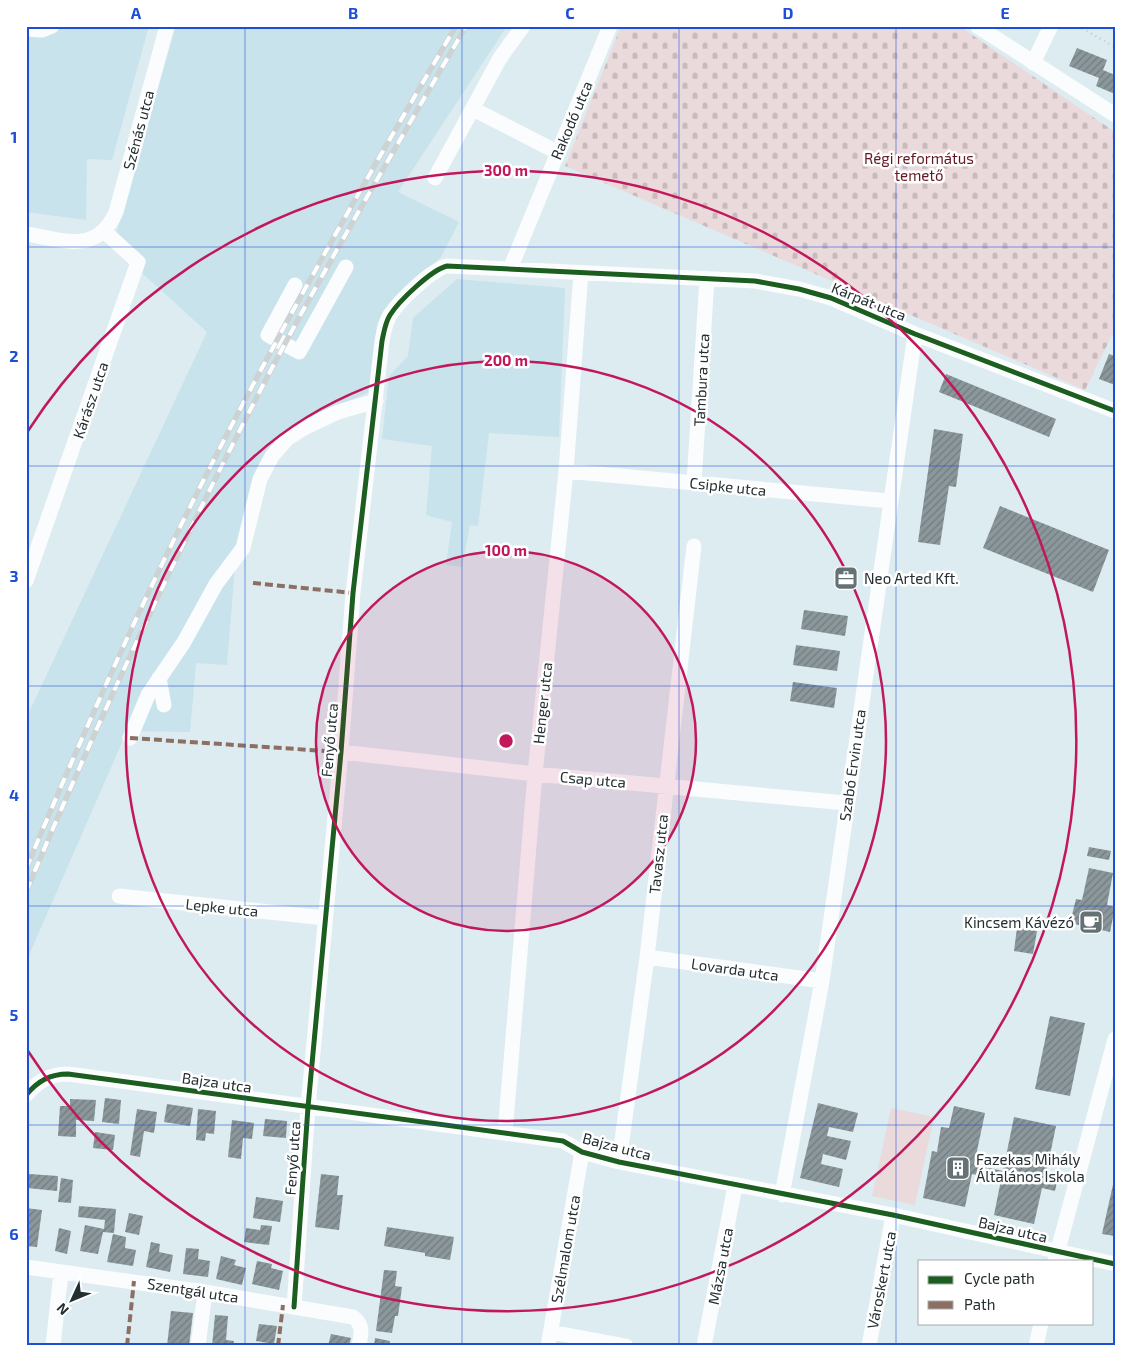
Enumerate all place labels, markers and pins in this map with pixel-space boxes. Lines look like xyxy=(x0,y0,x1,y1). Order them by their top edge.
office icon: Neo Arted Kft. xyxy=(833,565,859,591)
place label: Neo Arted Kft. xyxy=(864,569,959,587)
centre of rings xyxy=(497,732,515,750)
cafe icon: Kincsem Kávézó xyxy=(1078,909,1104,935)
place label: Kincsem Kávézó xyxy=(964,913,1074,931)
place label: Fazekas Mihály Általános Iskola xyxy=(976,1150,1085,1185)
building icon: Fazekas Mihály Általános Iskola xyxy=(945,1155,971,1181)

